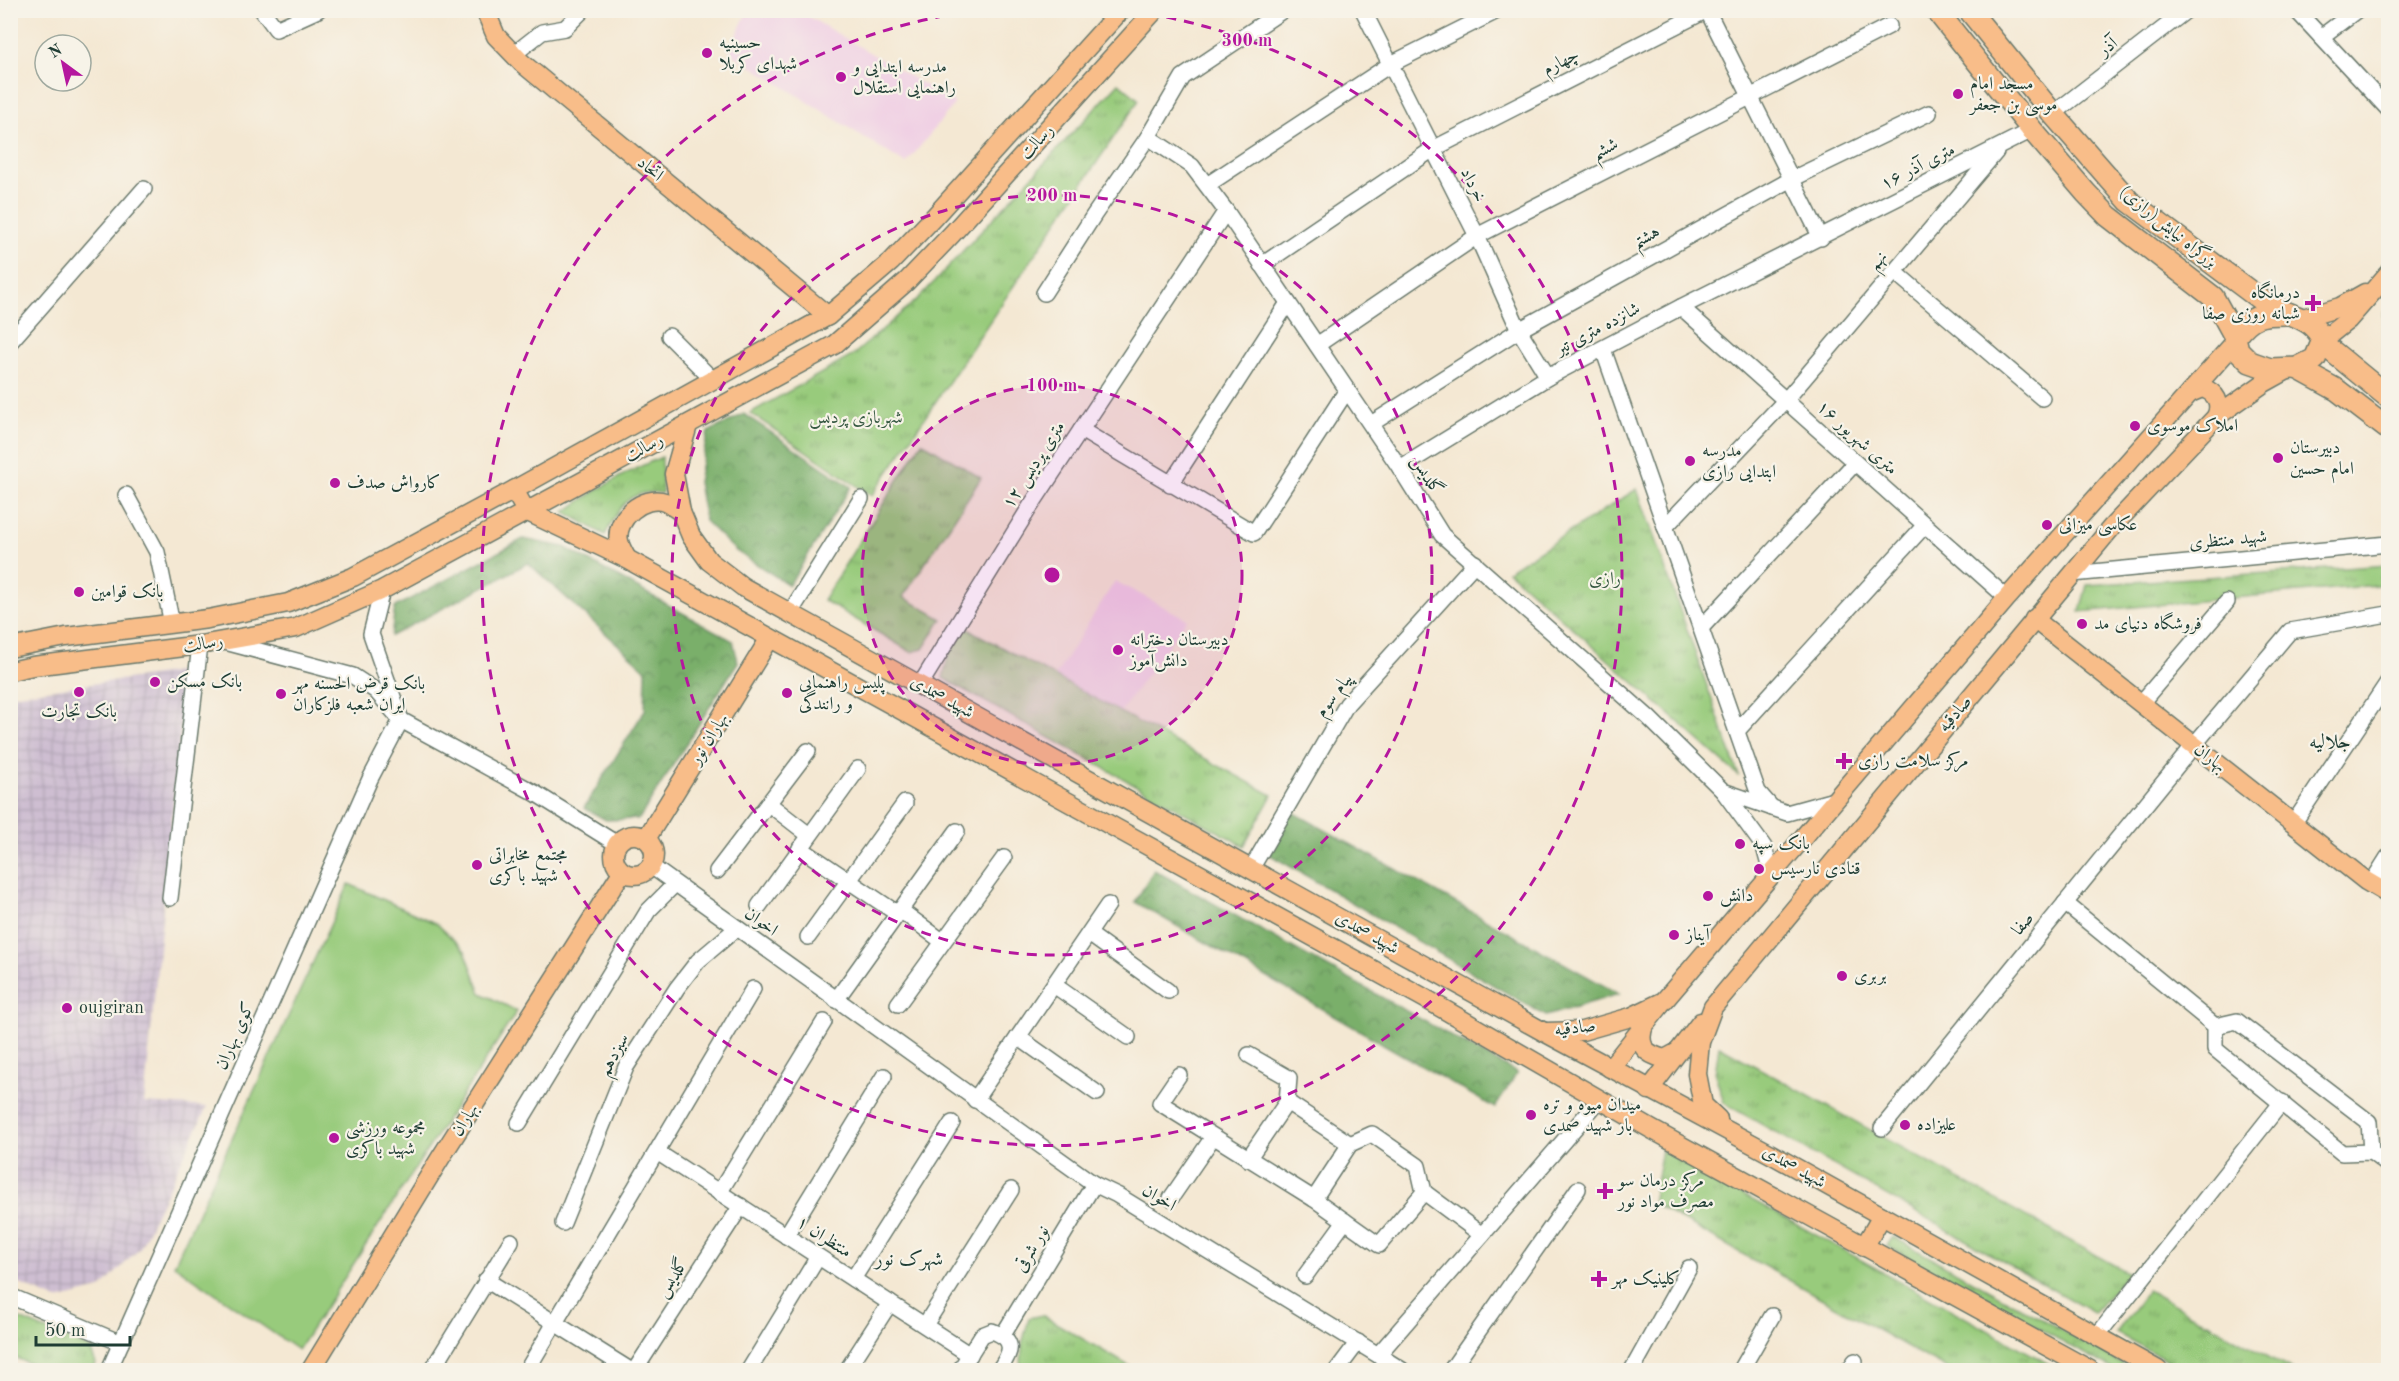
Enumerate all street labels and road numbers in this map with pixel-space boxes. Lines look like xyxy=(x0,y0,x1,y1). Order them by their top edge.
street label: آذر xyxy=(2092,31,2123,62)
street label: چهارم xyxy=(1540,45,1585,84)
street label: رسالت xyxy=(1017,121,1058,164)
street label: ششم xyxy=(1589,135,1625,170)
street label: ۱۶ متری آذر xyxy=(1877,139,1959,194)
street label: اتحاد xyxy=(634,153,666,185)
street label: خرداد xyxy=(1456,165,1489,206)
street label: بزرگراه نیایش(رازی) xyxy=(2114,179,2223,273)
street label: هشتم xyxy=(1629,222,1667,259)
street label: نهم xyxy=(1865,248,1896,279)
street label: شانزده متری تیر xyxy=(1551,299,1644,361)
street label: ۱۶ متری شهریور xyxy=(1812,397,1901,480)
street label: ۱۲ متری پردیس xyxy=(999,418,1070,513)
street label: رسالت xyxy=(622,431,667,466)
street label: گلدیس xyxy=(1406,450,1449,499)
street label: شهید منتظری xyxy=(2188,528,2268,554)
street label: رسالت xyxy=(182,632,225,657)
street label: پیام سوم xyxy=(1312,669,1361,724)
street label: شهید صمدی xyxy=(906,672,977,723)
street label: صادقیه xyxy=(1935,692,1975,736)
street label: بهاران نور xyxy=(685,710,733,771)
street label: بهاران xyxy=(2189,740,2229,777)
street label: اخوان xyxy=(741,904,781,941)
street label: شهید صمدی xyxy=(1331,908,1402,959)
street label: صفا xyxy=(2009,909,2037,939)
street label: کوی بهاران xyxy=(212,999,260,1073)
street label: صادقیه xyxy=(1553,1017,1597,1039)
street label: سیزدهم xyxy=(595,1031,639,1083)
street label: بهاران xyxy=(448,1100,484,1141)
street label: شهید صمدی xyxy=(1758,1142,1829,1193)
street label: اخوان xyxy=(1138,1181,1179,1216)
street label: منتظران ۱ xyxy=(792,1213,855,1263)
street label: نور شرقی xyxy=(1010,1222,1055,1276)
street label: گلدیس xyxy=(650,1253,693,1302)

